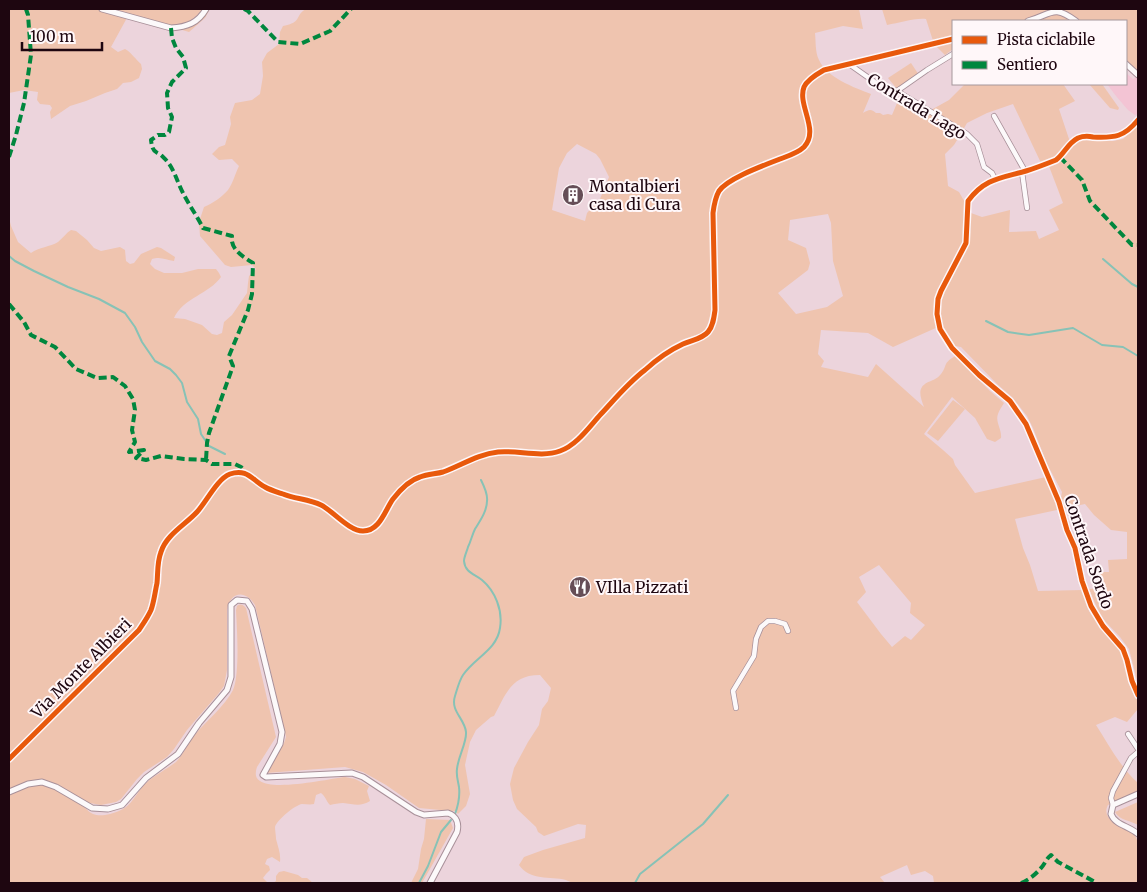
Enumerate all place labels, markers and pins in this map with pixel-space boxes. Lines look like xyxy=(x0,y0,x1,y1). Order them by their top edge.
place label: Montalbieri casa di Cura xyxy=(589,176,681,214)
building icon: Montalbieri casa di Cura xyxy=(561,183,585,207)
restaurant icon: VIlla Pizzati xyxy=(568,575,592,599)
place label: VIlla Pizzati xyxy=(595,577,688,597)

